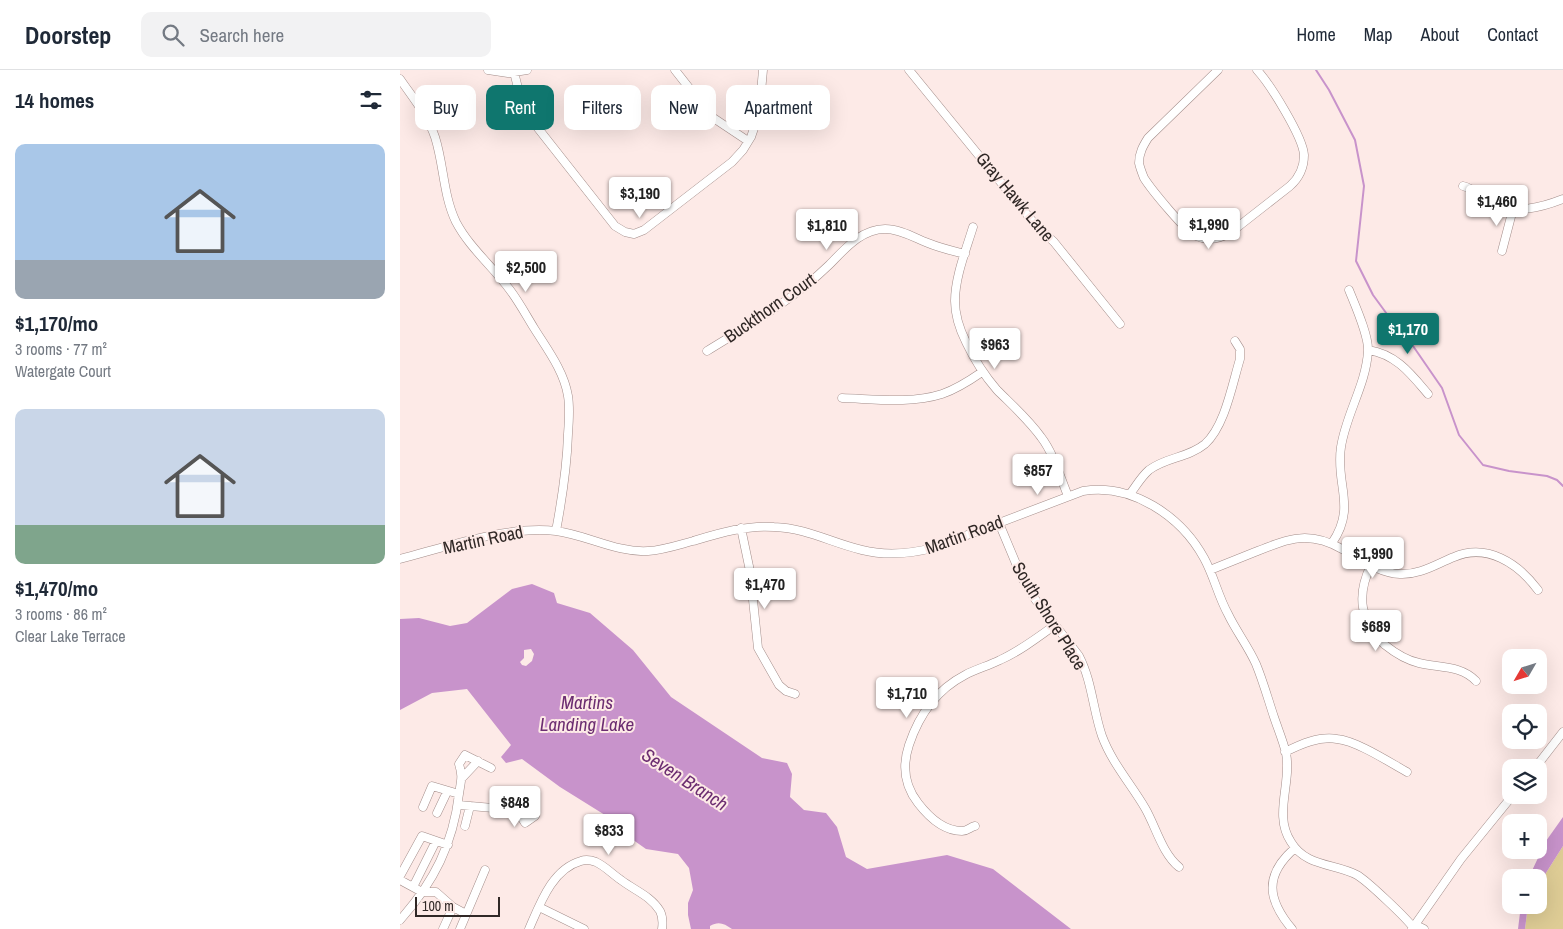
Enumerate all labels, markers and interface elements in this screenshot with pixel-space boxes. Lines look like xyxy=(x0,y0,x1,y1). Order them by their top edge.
search box xyxy=(141,12,491,57)
text: Doorstep xyxy=(25,19,111,51)
icon: search xyxy=(159,21,187,49)
text: Search here xyxy=(199,22,284,48)
text: Home xyxy=(1296,22,1336,47)
text: Map xyxy=(1364,22,1393,47)
text: About xyxy=(1421,22,1459,47)
text: Contact xyxy=(1487,22,1538,47)
chip: Buy xyxy=(415,85,476,130)
chip: Rent xyxy=(486,85,554,130)
chip: Filters xyxy=(564,85,641,130)
chip: New xyxy=(651,85,716,130)
chip: Apartment xyxy=(726,85,830,130)
text: 14 homes xyxy=(15,86,94,115)
icon: filters xyxy=(357,86,385,114)
street label: Gray Hawk Lane xyxy=(970,147,1060,247)
icon: home xyxy=(155,176,245,266)
pin: $3,190 xyxy=(599,176,681,219)
text: $3,190 xyxy=(620,182,660,204)
pin: $1,460 xyxy=(1456,184,1538,227)
text: $1,460 xyxy=(1477,190,1517,212)
pin: $1,810 xyxy=(786,208,868,251)
pin: $1,990 xyxy=(1168,208,1250,250)
text: $1,990 xyxy=(1189,213,1229,235)
text: $1,810 xyxy=(807,214,847,236)
pin: $2,500 xyxy=(485,250,567,293)
text: $2,500 xyxy=(506,256,546,278)
street label: Buckthorn Court xyxy=(719,267,821,348)
text: $1,170/mo xyxy=(15,309,98,338)
pin: $1,170 xyxy=(1367,312,1449,355)
text: $1,170 xyxy=(1388,318,1428,340)
pin: $963 xyxy=(965,328,1025,370)
text: $963 xyxy=(980,333,1010,355)
text: 3 rooms · 77 m² xyxy=(15,338,107,360)
text: Watergate Court xyxy=(15,360,111,382)
icon: home xyxy=(155,441,245,531)
pin: $857 xyxy=(1008,454,1068,496)
text: $857 xyxy=(1023,459,1053,481)
street label: Martin Road xyxy=(921,509,1006,560)
street label: Martin Road xyxy=(441,519,525,560)
pin: $1,990 xyxy=(1332,536,1414,579)
text: $1,990 xyxy=(1353,542,1393,564)
street label: South Shore Place xyxy=(1006,557,1093,675)
pin: $1,470 xyxy=(724,568,806,610)
text: $1,470 xyxy=(745,573,785,595)
text: $1,470/mo xyxy=(15,574,98,603)
text: 3 rooms · 86 m² xyxy=(15,603,107,625)
pin: $689 xyxy=(1346,610,1406,652)
text: $689 xyxy=(1361,615,1391,637)
text: Clear Lake Terrace xyxy=(15,625,126,647)
north arrow xyxy=(1502,649,1548,694)
map controls xyxy=(1502,649,1547,914)
pin: $1,710 xyxy=(866,676,948,719)
text: $1,710 xyxy=(887,682,927,704)
water label: Martins Landing Lake xyxy=(540,689,634,737)
button: locate xyxy=(1502,704,1547,749)
water label: Seven Branch xyxy=(637,741,733,817)
button: layers xyxy=(1502,759,1547,804)
pin: $848 xyxy=(485,786,545,828)
text: $848 xyxy=(500,791,530,813)
pin: $833 xyxy=(579,814,639,856)
button: + xyxy=(1502,814,1547,859)
text: $833 xyxy=(594,819,624,841)
button: − xyxy=(1502,869,1547,914)
scale bar xyxy=(415,894,500,917)
text: 100 m xyxy=(422,897,454,915)

